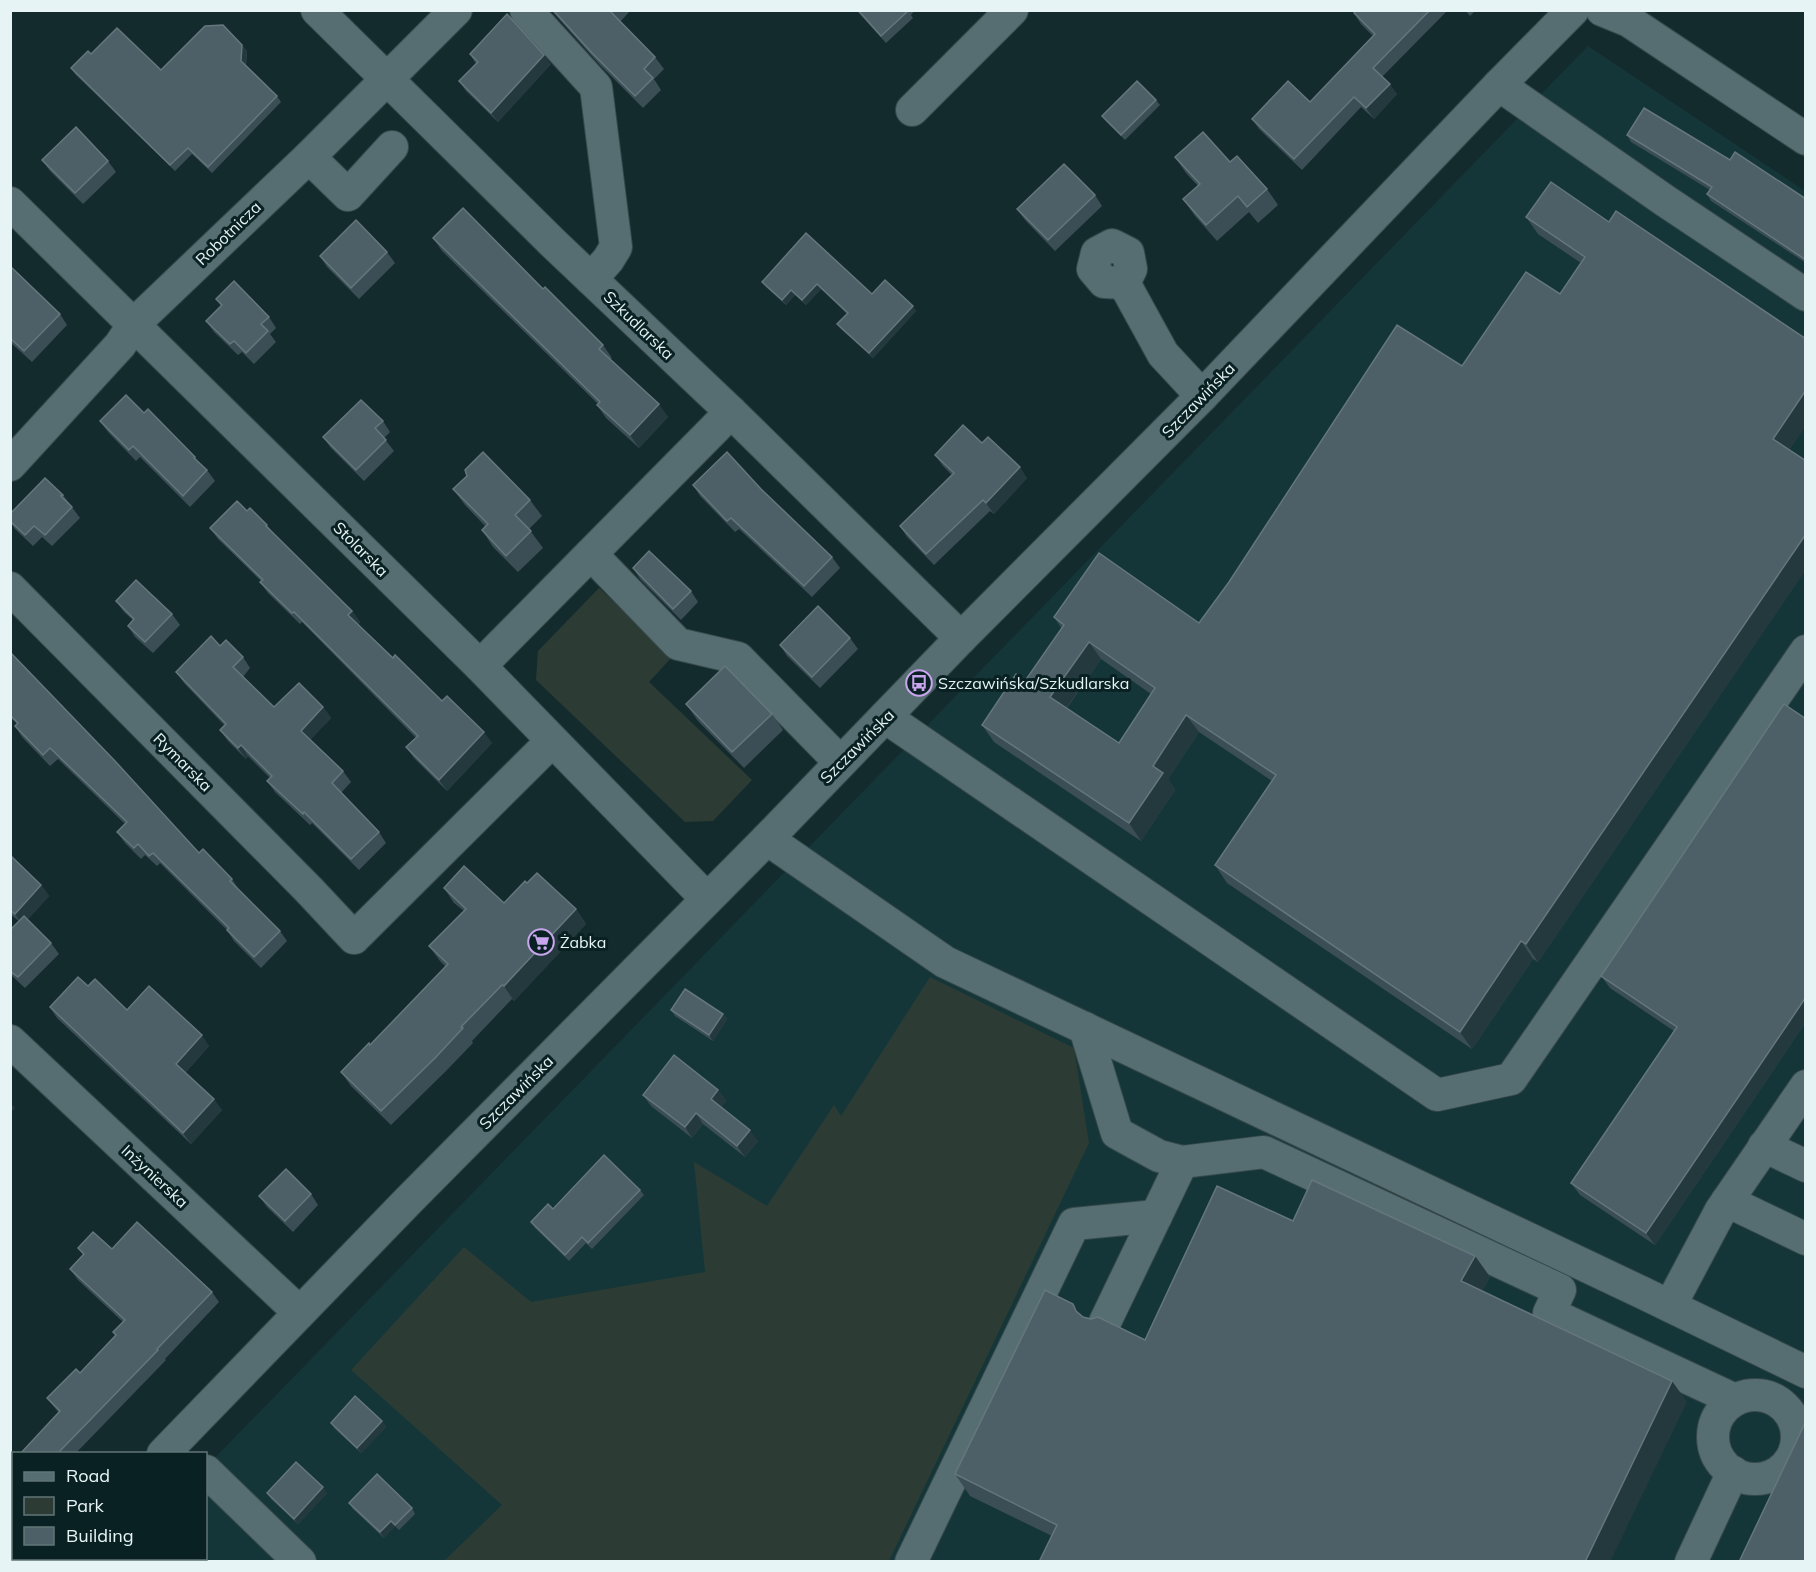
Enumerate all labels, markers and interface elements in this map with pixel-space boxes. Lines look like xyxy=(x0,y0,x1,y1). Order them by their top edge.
street label: Robotnicza xyxy=(191,197,265,269)
street label: Szkudlarska xyxy=(600,286,678,364)
street label: Szczawińska xyxy=(1157,358,1239,442)
street label: Stolarska xyxy=(329,517,393,581)
bus stop icon: Szczawińska/Szkudlarska xyxy=(904,668,934,698)
place label: Szczawińska/Szkudlarska xyxy=(938,673,1129,693)
street label: Szczawińska xyxy=(816,705,898,787)
street label: Rymarska xyxy=(150,729,216,795)
supermarket icon: Żabka xyxy=(526,927,556,957)
place label: Żabka xyxy=(560,932,606,952)
street label: Szczawińska xyxy=(475,1051,557,1133)
street label: Inżynierska xyxy=(118,1140,192,1212)
legend xyxy=(12,1452,207,1560)
text: Road xyxy=(66,1464,110,1487)
text: Park xyxy=(66,1494,105,1517)
text: Building xyxy=(66,1524,134,1547)

